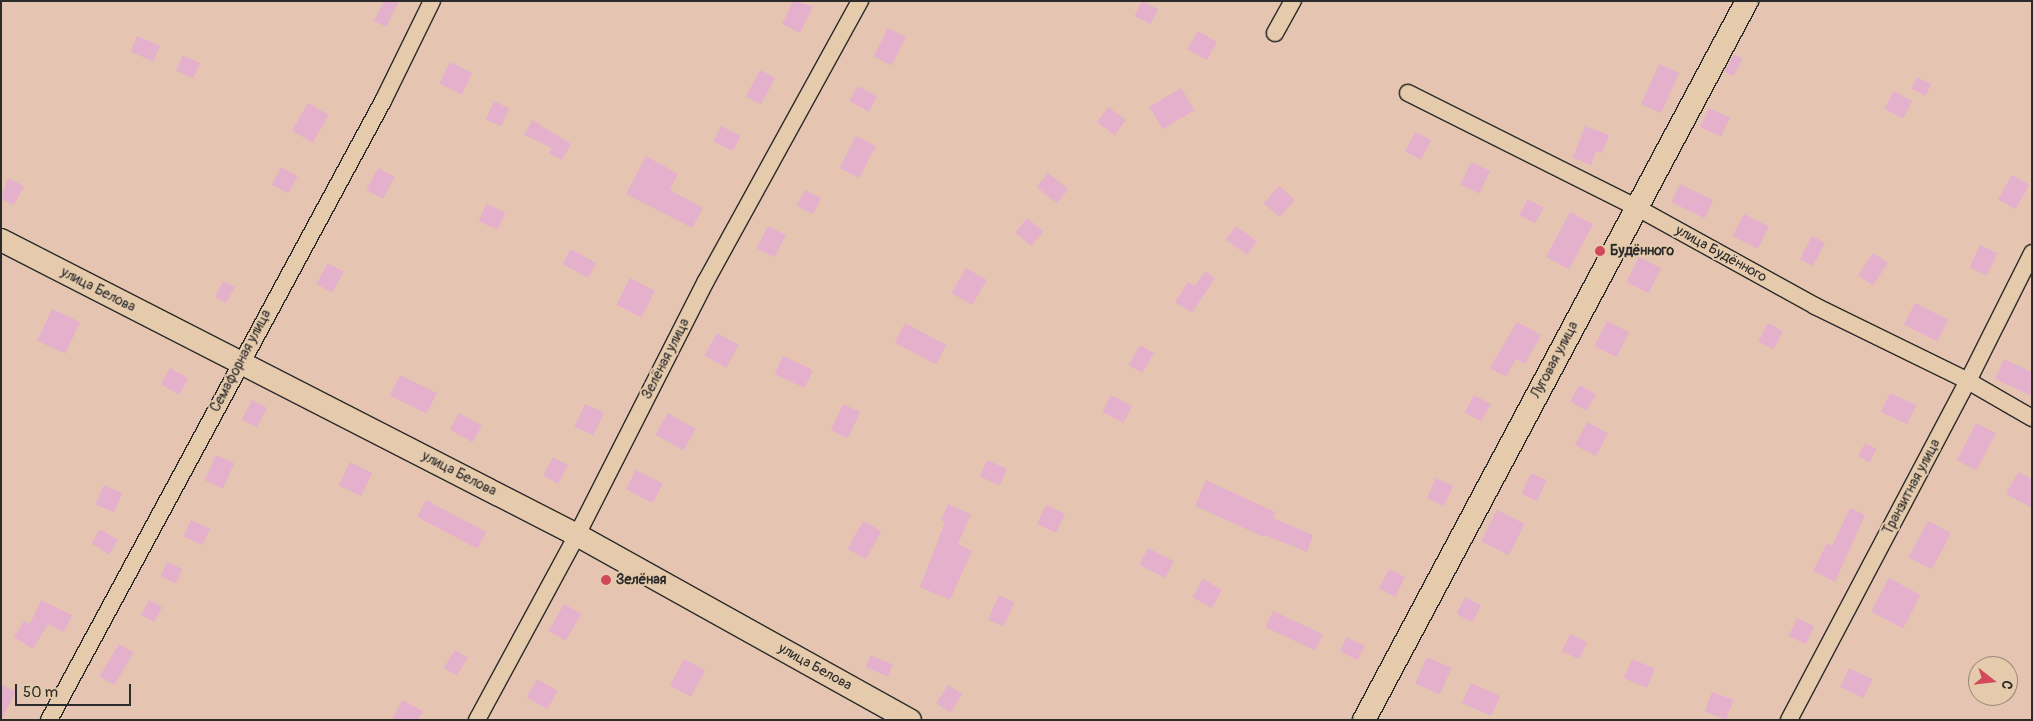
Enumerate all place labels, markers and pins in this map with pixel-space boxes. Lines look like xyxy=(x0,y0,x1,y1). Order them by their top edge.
place label: Будённого xyxy=(1610,243,1674,259)
marker: Будённого xyxy=(1594,245,1606,257)
place label: Зелёная xyxy=(616,572,666,588)
marker: Зелёная xyxy=(600,574,612,586)

